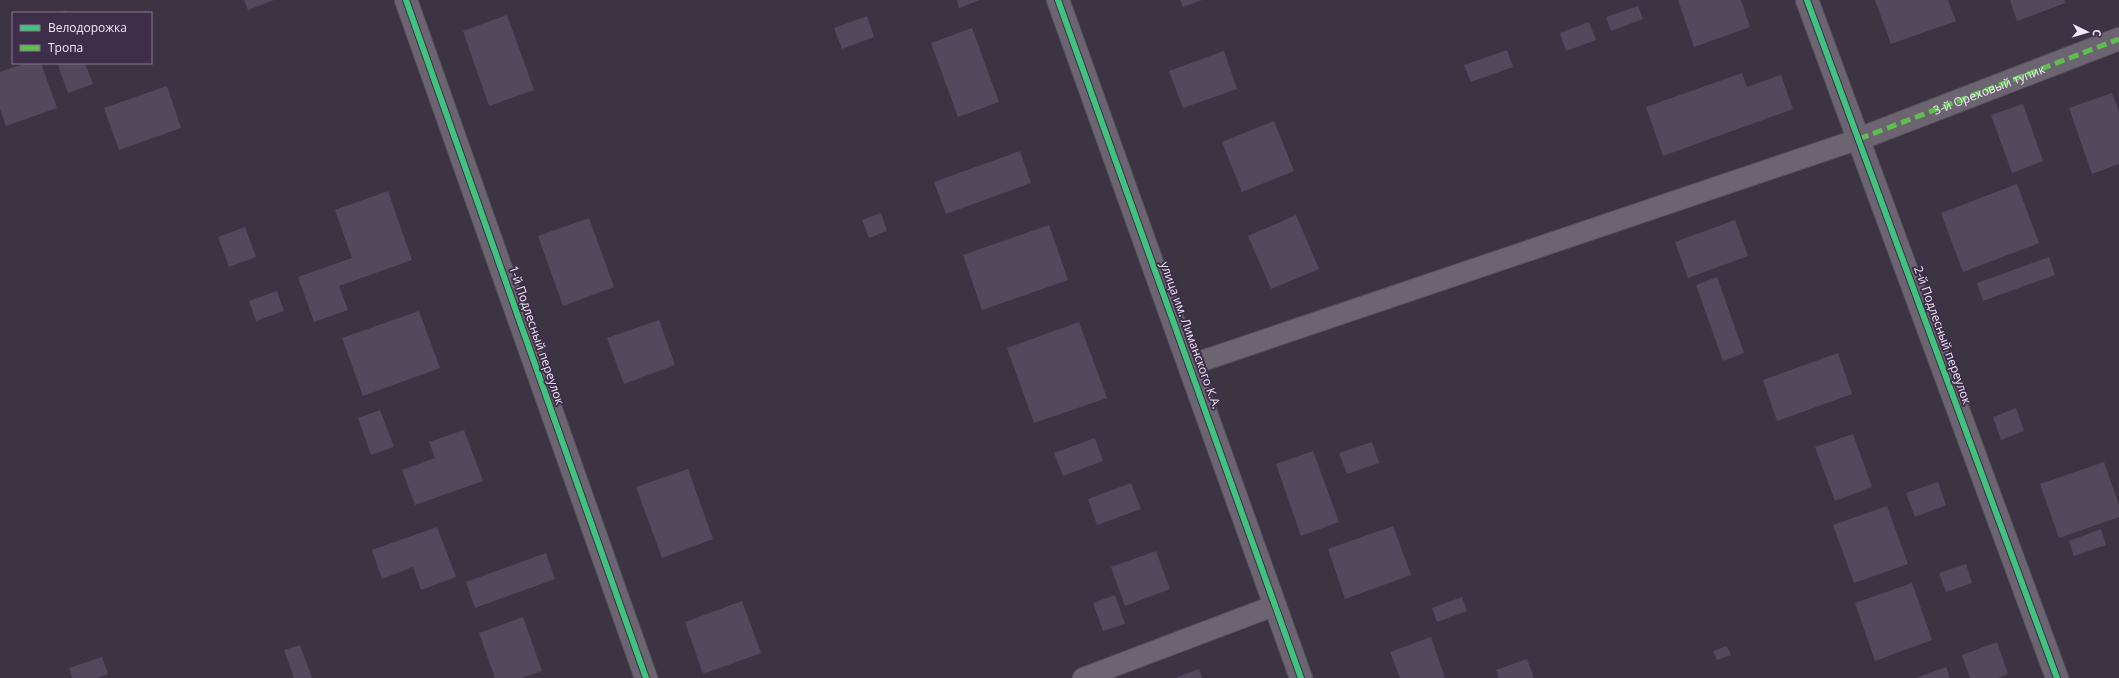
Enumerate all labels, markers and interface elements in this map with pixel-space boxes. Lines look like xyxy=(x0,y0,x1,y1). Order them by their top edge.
legend xyxy=(12,12,152,64)
north arrow xyxy=(2067,12,2107,52)
text: Велодорожка xyxy=(48,19,127,36)
text: С xyxy=(2090,29,2105,37)
text: Тропа xyxy=(48,39,83,56)
street label: 3-й Ореховый тупик xyxy=(1930,60,2048,118)
street label: улица им. Лиманского К.А. xyxy=(1156,259,1226,411)
street label: 1-й Подлесный переулок xyxy=(505,263,569,407)
street label: 2-й Подлесный переулок xyxy=(1910,264,1976,407)

